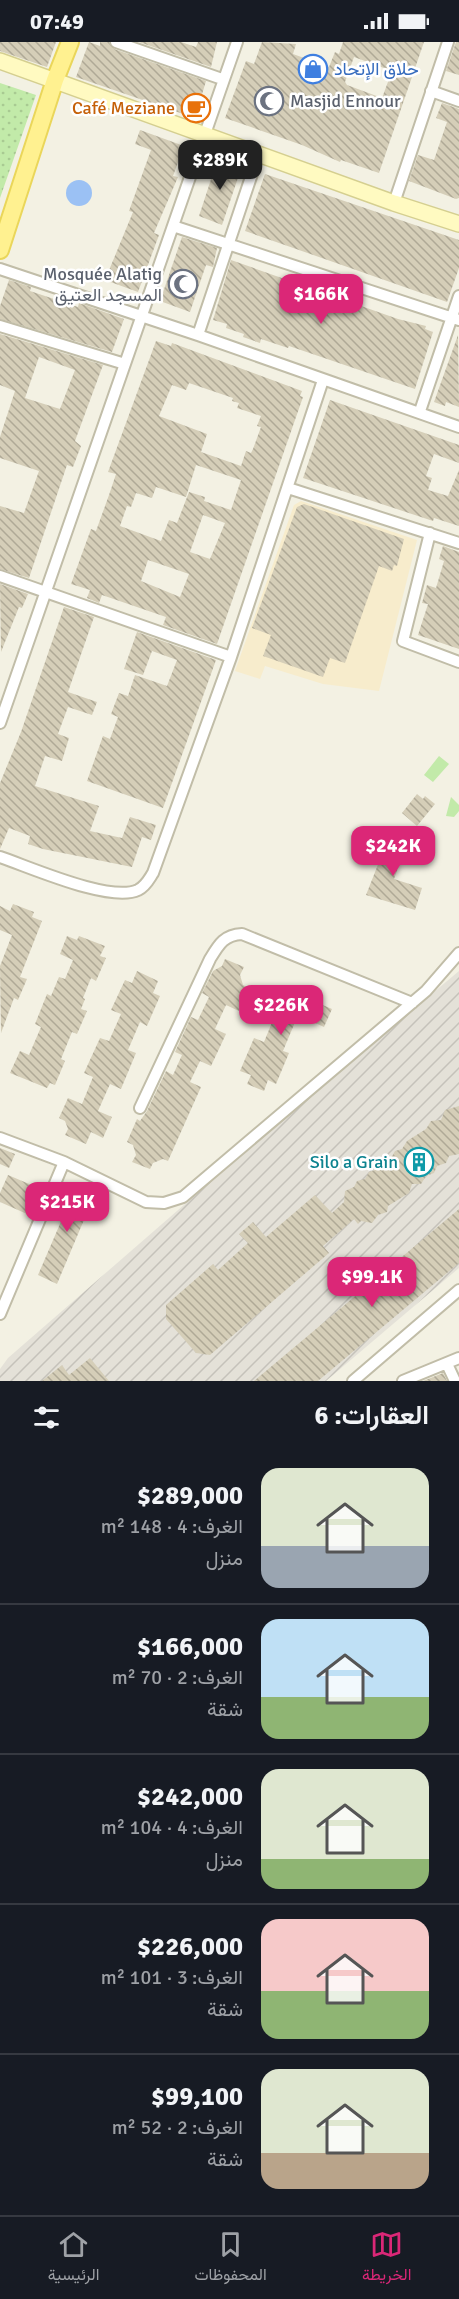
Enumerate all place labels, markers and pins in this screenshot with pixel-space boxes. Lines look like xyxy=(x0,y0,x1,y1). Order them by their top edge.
shop icon: حلاق الإتحاد xyxy=(297,53,329,85)
place label: حلاق الإتحاد xyxy=(334,58,419,81)
mosque icon: Masjid Ennour xyxy=(253,85,285,117)
place label: Masjid Ennour xyxy=(290,90,401,112)
cafe icon: Café Meziane xyxy=(180,92,212,124)
place label: Café Meziane xyxy=(72,97,175,119)
pin: $289K xyxy=(178,140,262,191)
place label: Mosquée Alatig المسجد العتيق xyxy=(43,263,162,306)
mosque icon: Mosquée Alatig المسجد العتيق xyxy=(167,268,199,300)
pin: $166K xyxy=(279,274,363,325)
pin: $242K xyxy=(351,826,435,877)
pin: $226K xyxy=(239,985,323,1036)
building icon: Silo a Grain xyxy=(403,1146,435,1178)
place label: Silo a Grain xyxy=(310,1151,398,1173)
pin: $215K xyxy=(25,1182,109,1233)
pin: $99.1K xyxy=(323,1257,421,1308)

